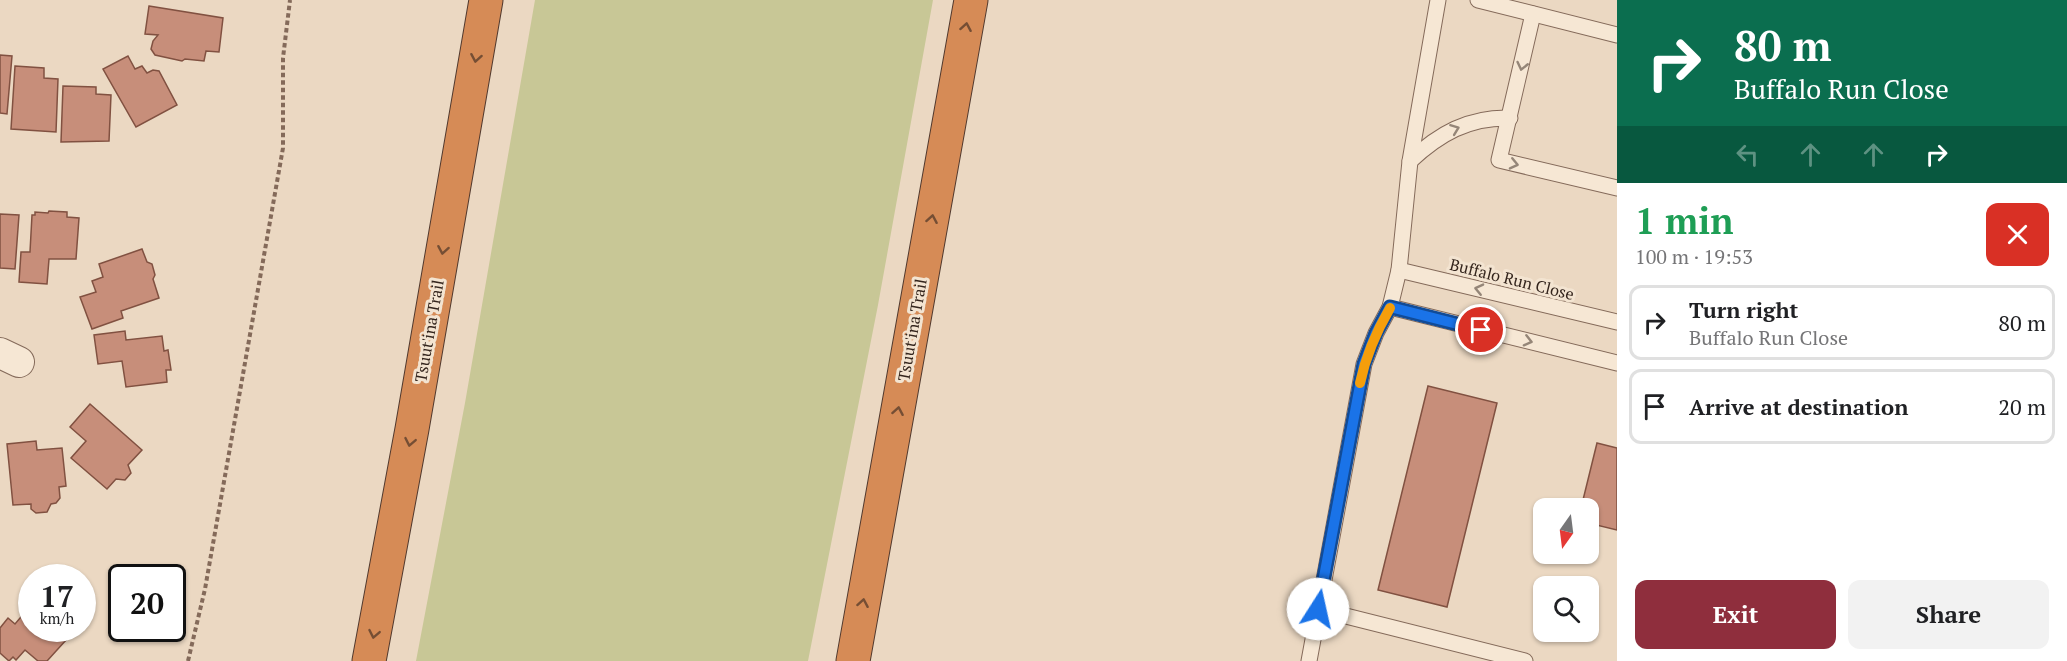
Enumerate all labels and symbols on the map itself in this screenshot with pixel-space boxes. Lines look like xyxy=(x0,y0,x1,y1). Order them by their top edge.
one-way arrow xyxy=(959,23,972,33)
one-way arrow xyxy=(471,53,483,62)
one-way arrow xyxy=(1516,61,1529,71)
one-way arrow xyxy=(1449,124,1460,136)
one-way arrow xyxy=(1509,156,1519,169)
one-way arrow xyxy=(925,215,937,224)
one-way arrow xyxy=(437,244,450,254)
street label: Buffalo Run Close xyxy=(1448,253,1576,305)
street label: Tsuut'ina Trail xyxy=(892,277,932,383)
street label: Tsuut'ina Trail xyxy=(409,278,449,384)
one-way arrow xyxy=(1474,283,1484,296)
pin xyxy=(1455,304,1506,355)
one-way arrow xyxy=(1523,334,1533,347)
one-way arrow xyxy=(891,407,903,416)
one-way arrow xyxy=(404,437,416,447)
north arrow xyxy=(1533,498,1599,564)
speed limit sign: 20 xyxy=(108,564,186,642)
position arrow xyxy=(1286,577,1350,641)
one-way arrow xyxy=(857,599,869,608)
one-way arrow xyxy=(368,628,381,638)

